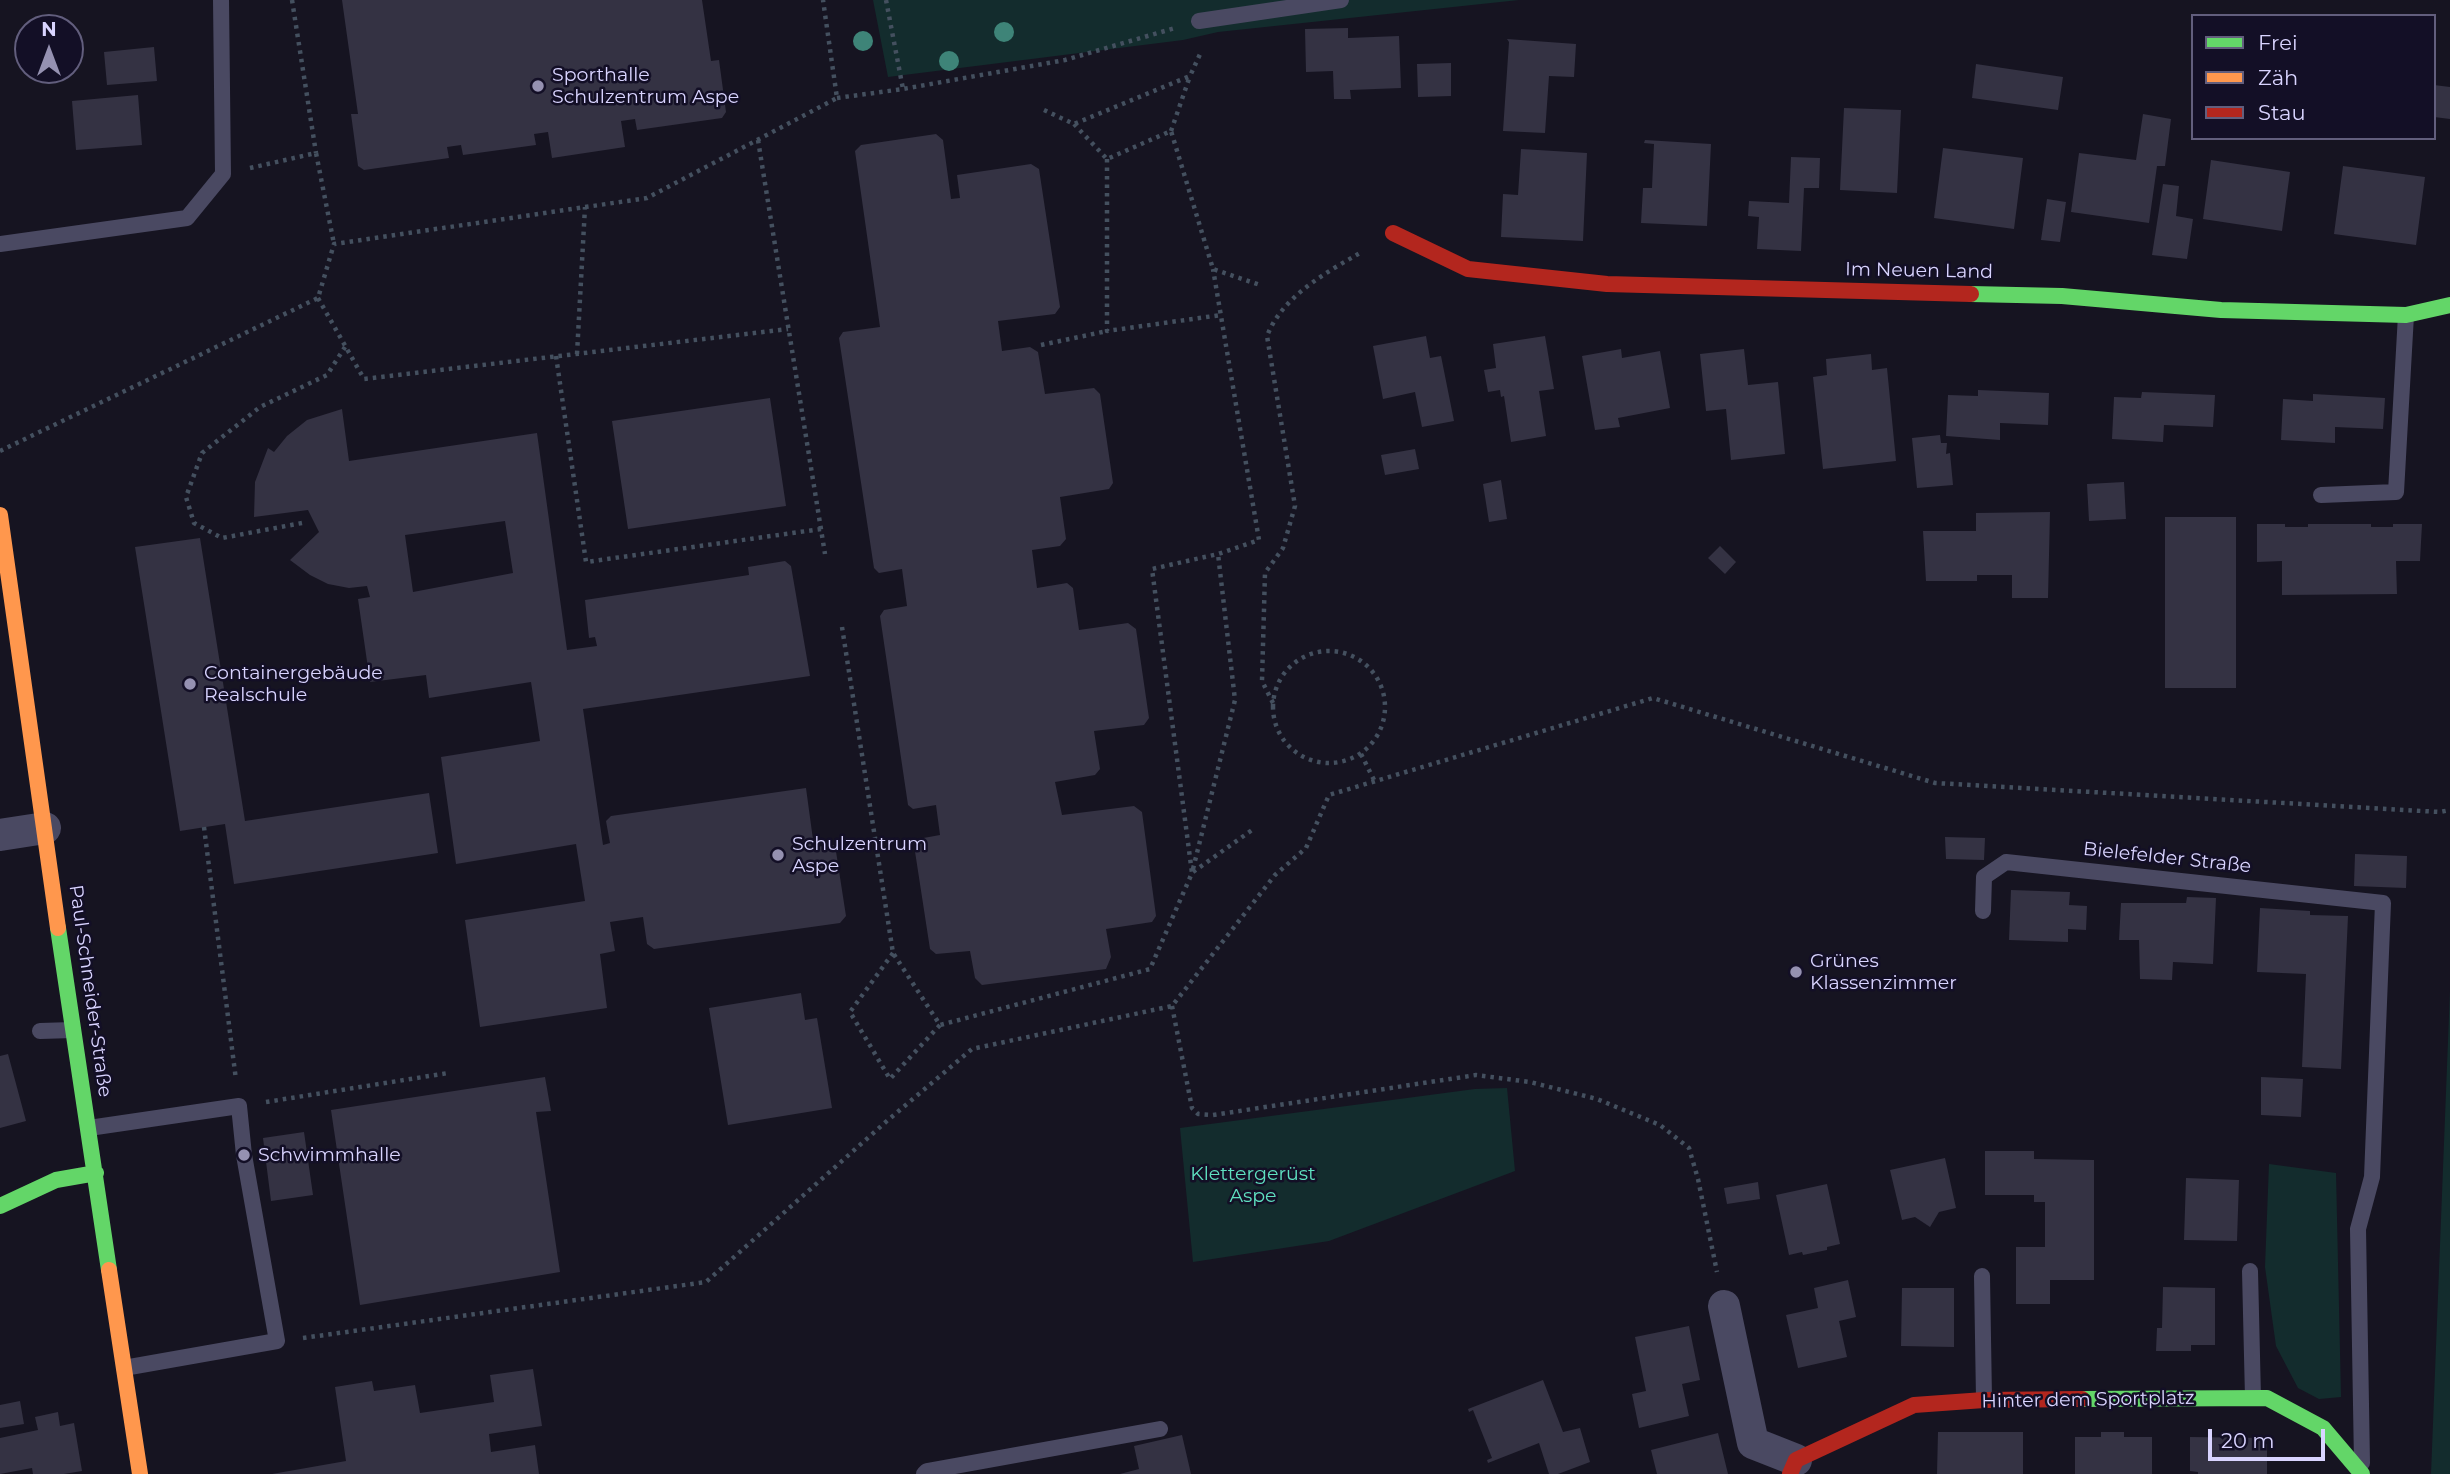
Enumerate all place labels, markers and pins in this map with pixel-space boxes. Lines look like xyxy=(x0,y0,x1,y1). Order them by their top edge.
place label: Sporthalle Schulzentrum Aspe xyxy=(552,64,739,108)
marker: Sporthalle Schulzentrum Aspe xyxy=(530,78,546,94)
place label: Containergebäude Realschule xyxy=(204,662,383,706)
marker: Containergebäude Realschule xyxy=(182,676,198,692)
place label: Schulzentrum Aspe xyxy=(792,833,927,877)
marker: Schulzentrum Aspe xyxy=(770,847,786,863)
place label: Grünes Klassenzimmer xyxy=(1810,950,1957,994)
marker: Grünes Klassenzimmer xyxy=(1788,964,1804,980)
place label: Schwimmhalle xyxy=(258,1144,401,1166)
marker: Schwimmhalle xyxy=(236,1147,252,1163)

